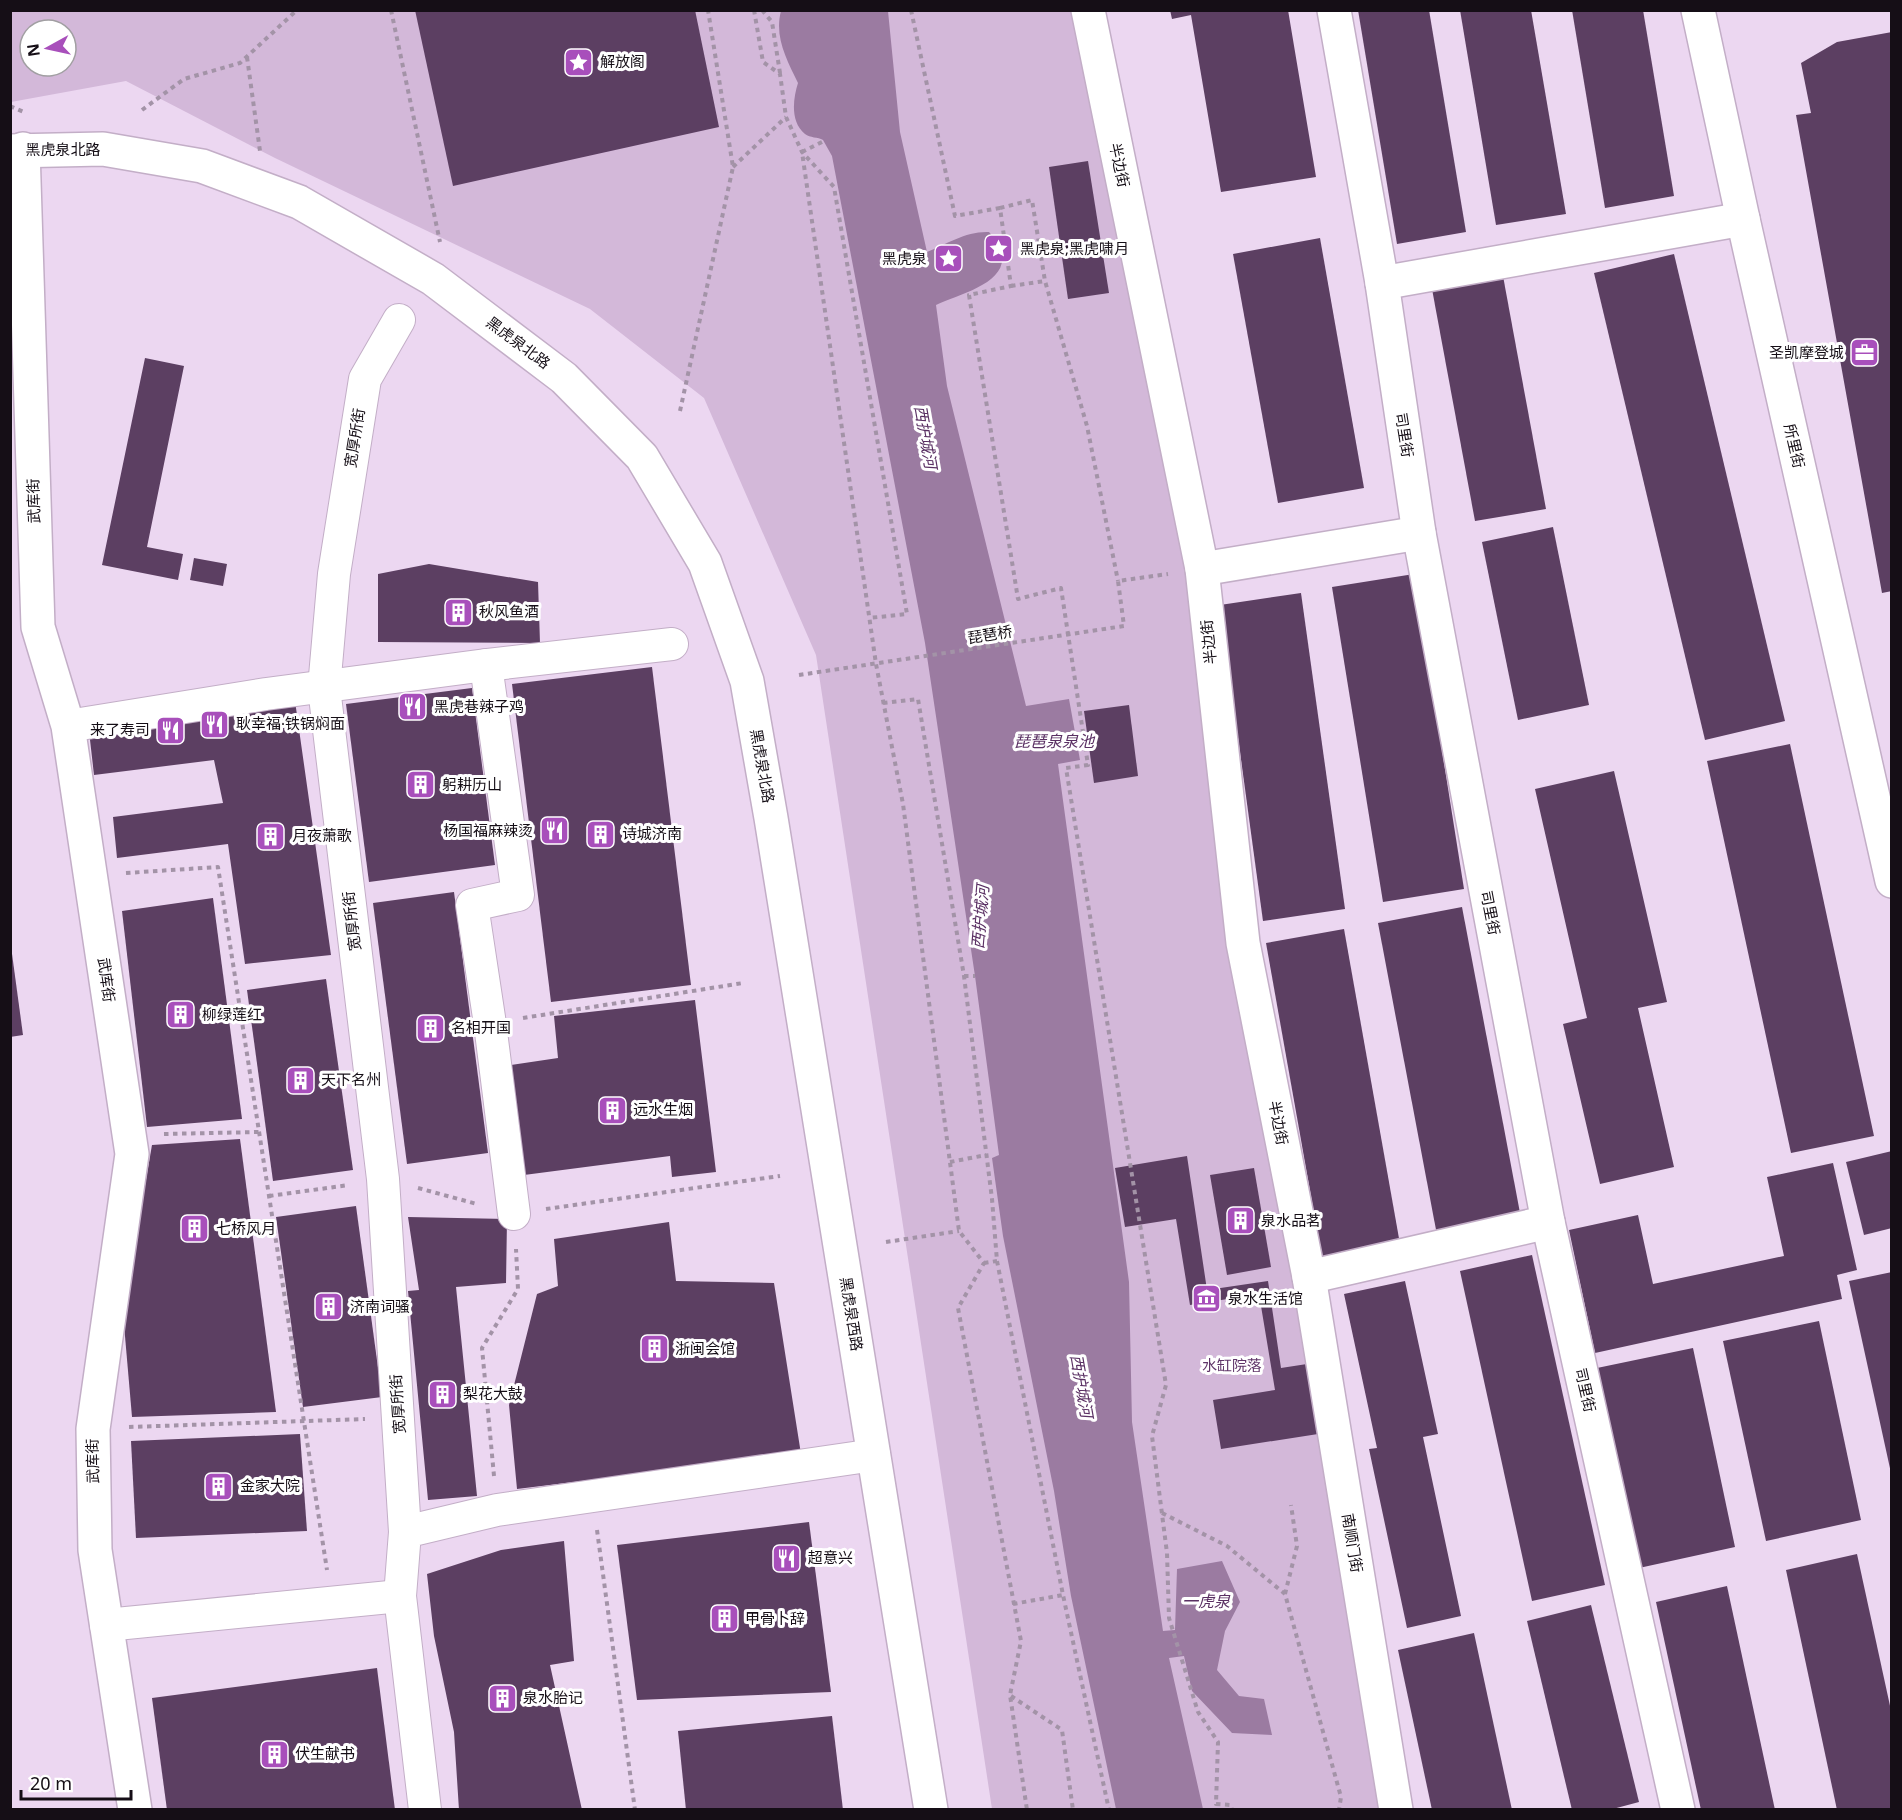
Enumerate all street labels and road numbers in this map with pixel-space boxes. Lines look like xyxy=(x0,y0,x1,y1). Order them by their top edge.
street label: 黑虎泉北路 xyxy=(25,139,101,159)
street label: 半边街 xyxy=(1106,141,1134,189)
street label: 黑虎泉北路 xyxy=(483,312,555,373)
street label: 宽厚所街 xyxy=(339,407,369,469)
street label: 司里街 xyxy=(1392,411,1418,459)
street label: 所里街 xyxy=(1780,422,1810,470)
street label: 武库街 xyxy=(22,478,44,524)
street label: 半边街 xyxy=(1196,619,1220,666)
street label: 琵琶桥 xyxy=(966,621,1014,647)
street label: 黑虎泉北路 xyxy=(747,727,779,805)
street label: 司里街 xyxy=(1477,889,1505,937)
street label: 宽厚所街 xyxy=(337,890,365,952)
street label: 武库街 xyxy=(94,956,120,1004)
street label: 半边街 xyxy=(1265,1099,1293,1147)
street label: 黑虎泉西路 xyxy=(836,1275,868,1352)
street label: 司里街 xyxy=(1571,1366,1601,1414)
street label: 宽厚所街 xyxy=(385,1373,409,1435)
street label: 武库街 xyxy=(82,1438,102,1484)
street label: 南顺门街 xyxy=(1338,1512,1368,1574)

